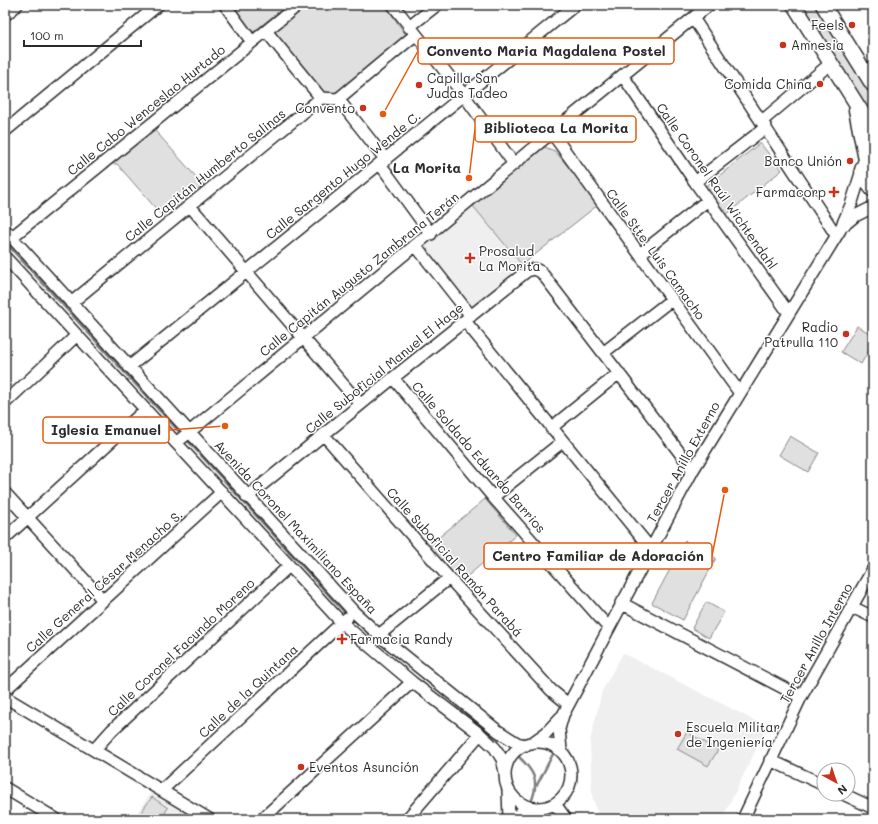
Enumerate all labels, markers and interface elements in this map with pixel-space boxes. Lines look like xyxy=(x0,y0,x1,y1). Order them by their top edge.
place label: Feels xyxy=(811,16,844,33)
marker: Feels xyxy=(847,20,857,30)
scale bar xyxy=(24,22,141,48)
text: 100 m xyxy=(30,27,64,43)
place label: Amnesia xyxy=(791,36,844,53)
callout: Convento Maria Magdalena Postel xyxy=(418,38,674,64)
street label: Calle Cabo Wenceslao Hurtado xyxy=(63,40,228,179)
marker: Amnesia xyxy=(778,40,788,50)
text: Convento Maria Magdalena Postel xyxy=(426,41,666,60)
place label: Capilla San Judas Tadeo xyxy=(427,69,508,101)
place label: Comida China xyxy=(724,75,812,92)
marker: Comida China xyxy=(815,79,825,89)
marker: Capilla San Judas Tadeo xyxy=(414,80,424,90)
place label: Convento xyxy=(295,99,355,116)
street label: Calle Coronel Raúl Wichtendahl xyxy=(653,99,782,272)
marker: Convento xyxy=(358,103,368,113)
street label: Calle Capitán Humberto Salinas xyxy=(121,104,289,245)
street label: Calle Sargento Hugo Wende C. xyxy=(262,107,424,242)
callout: Biblioteca La Morita xyxy=(475,116,636,142)
text: Biblioteca La Morita xyxy=(483,118,629,137)
place label: Banco Unión xyxy=(764,152,842,169)
marker: Banco Unión xyxy=(845,156,855,166)
district label: La Morita xyxy=(393,158,462,177)
place label: Farmacorp xyxy=(756,183,826,200)
street label: Calle Stte. Luis Camacho xyxy=(603,185,710,323)
marker: Farmacorp xyxy=(829,187,839,197)
street label: Calle Capitán Augusto Zambrana Terán xyxy=(255,188,462,360)
place label: Prosalud La Morita xyxy=(479,242,541,274)
marker: Prosalud La Morita xyxy=(464,252,476,264)
street label: Calle Suboficial Manuel El Hage xyxy=(301,298,466,437)
place label: Radio Patrulla 110 xyxy=(764,318,838,350)
marker: Radio Patrulla 110 xyxy=(841,329,851,339)
street label: Calle Soldado Eduardo Barrios xyxy=(409,377,550,536)
street label: Tercer Anillo Externo xyxy=(642,398,723,525)
callout: Iglesia Emanuel xyxy=(43,417,169,443)
text: Iglesia Emanuel xyxy=(51,420,161,439)
street label: Avenida Coronel Maximiliano España xyxy=(211,436,381,617)
street label: Calle Suboficial Ramón Parabá xyxy=(384,483,527,640)
street label: Calle General César Menacho S. xyxy=(22,506,186,656)
callout: Centro Familiar de Adoración xyxy=(484,543,712,569)
text: Centro Familiar de Adoración xyxy=(492,546,704,565)
street label: Calle Coronel Facundo Moreno xyxy=(104,574,258,719)
street label: Tercer Anillo Interno xyxy=(775,579,856,706)
place label: Farmacia Randy xyxy=(350,630,453,647)
marker: Farmacia Randy xyxy=(337,634,347,644)
street label: Calle de la Quintana xyxy=(194,640,301,741)
place label: Escuela Militar de Ingeniería xyxy=(686,718,780,750)
marker: Escuela Militar de Ingeniería xyxy=(673,729,683,739)
place label: Eventos Asunción xyxy=(309,758,419,775)
marker: Eventos Asunción xyxy=(296,762,306,772)
north arrow xyxy=(816,762,856,802)
text: N xyxy=(835,782,851,798)

